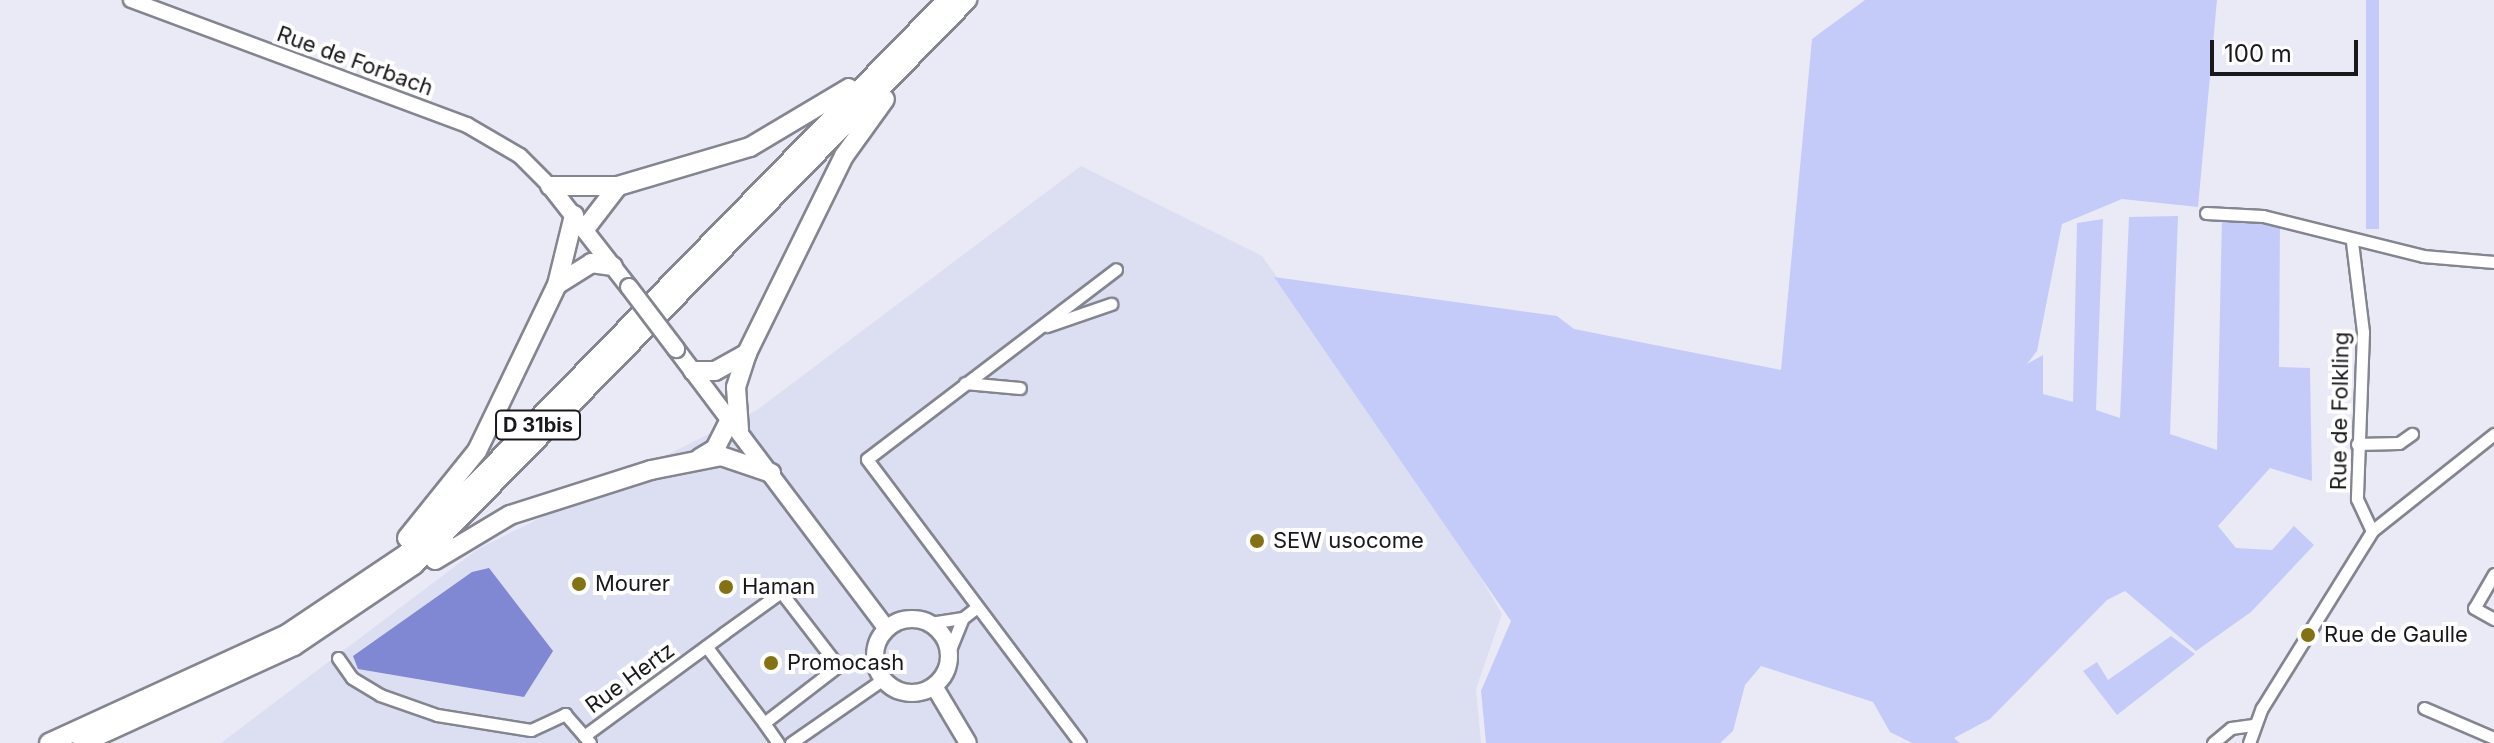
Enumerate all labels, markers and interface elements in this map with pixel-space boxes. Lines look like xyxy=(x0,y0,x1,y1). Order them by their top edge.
street label: Rue de Forbach xyxy=(273,21,437,101)
scale bar xyxy=(2214,24,2362,74)
text: 100 m xyxy=(2224,39,2292,68)
street label: Rue de Folkling xyxy=(2325,332,2355,490)
road number: D 31bis xyxy=(494,409,582,441)
place label: SEW usocome xyxy=(1273,528,1424,554)
marker: SEW usocome xyxy=(1248,532,1266,550)
place label: Mourer xyxy=(595,571,670,597)
place label: Haman xyxy=(742,574,815,600)
marker: Mourer xyxy=(570,575,588,593)
marker: Haman xyxy=(717,578,735,596)
place label: Rue de Gaulle xyxy=(2324,622,2468,648)
marker: Rue de Gaulle xyxy=(2299,626,2317,644)
street label: Rue Hertz xyxy=(580,637,680,719)
place label: Promocash xyxy=(787,650,904,676)
marker: Promocash xyxy=(762,654,780,672)

